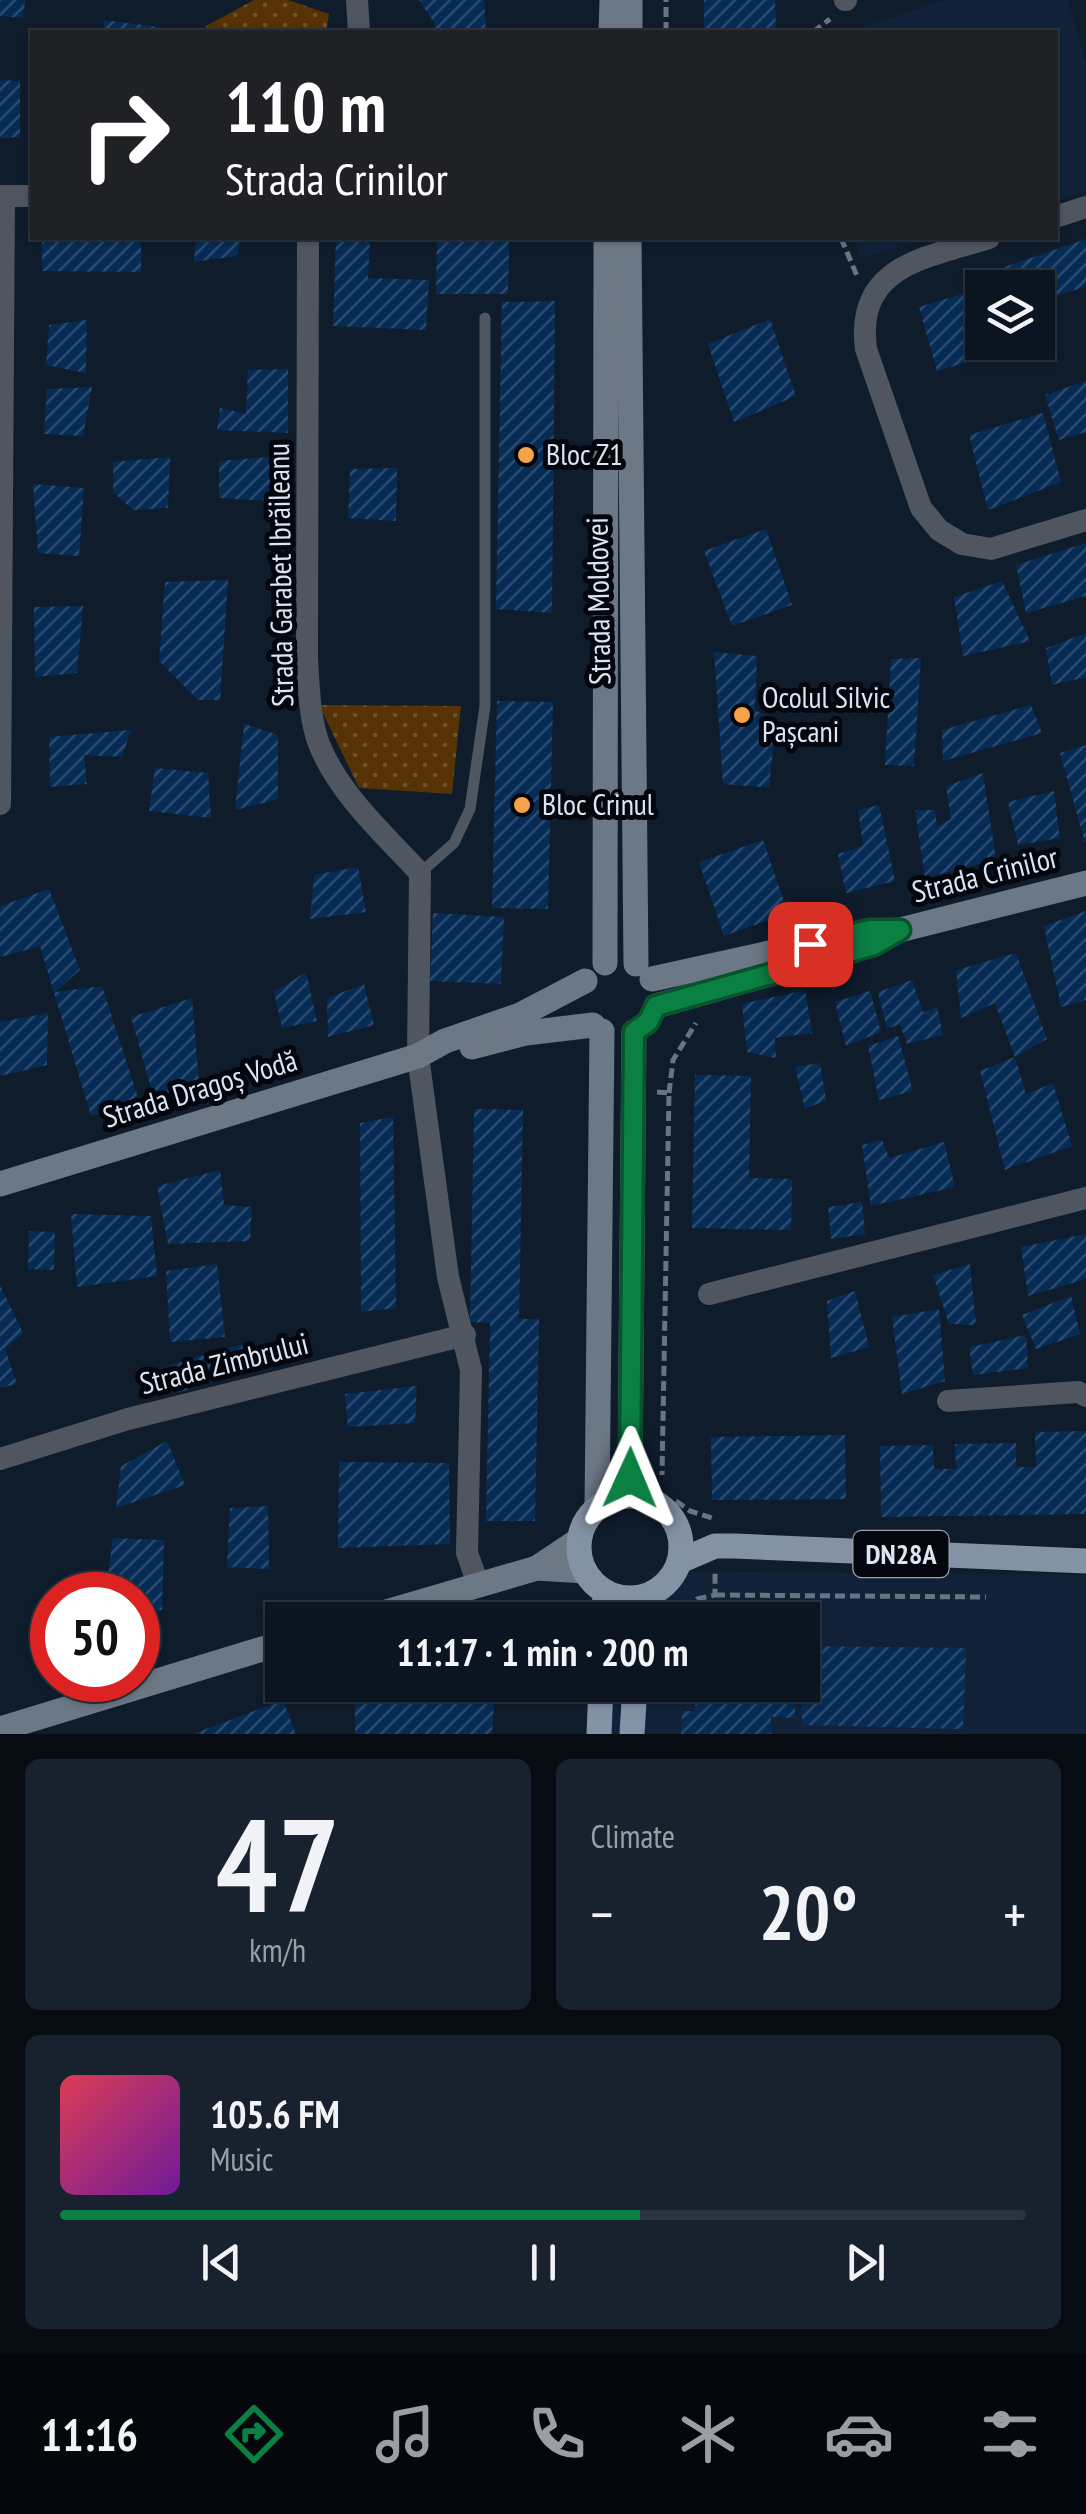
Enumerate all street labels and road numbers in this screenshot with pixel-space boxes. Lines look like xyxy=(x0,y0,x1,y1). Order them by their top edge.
street label: Strada Garabet Ibrăileanu xyxy=(258,443,301,707)
street label: Strada Moldovei xyxy=(577,517,618,685)
street label: Strada Crinilor xyxy=(908,836,1062,910)
street label: Strada Dragoș Vodă xyxy=(98,1040,301,1136)
street label: Strada Zimbrului xyxy=(135,1323,312,1402)
road number: DN28A xyxy=(854,1531,948,1577)

